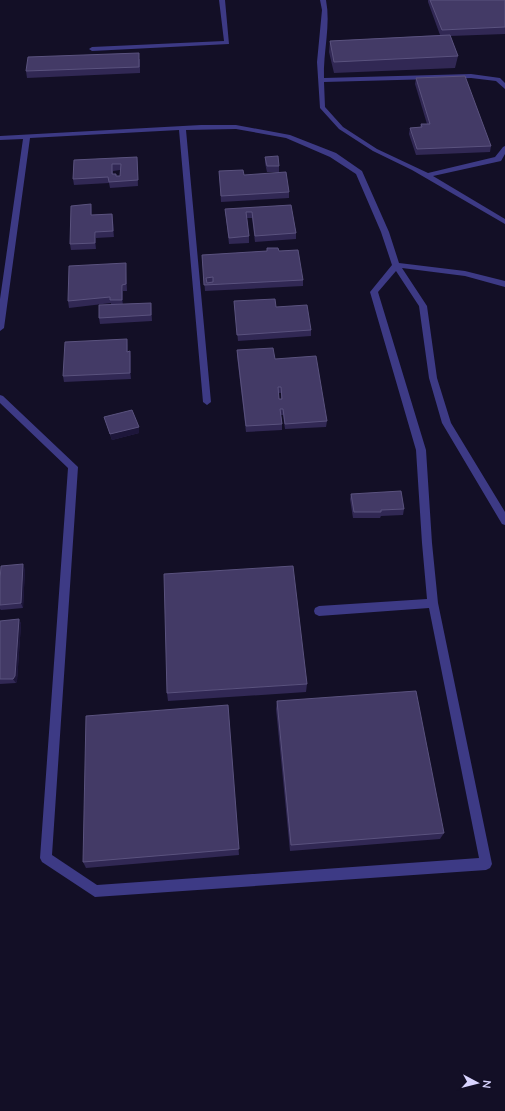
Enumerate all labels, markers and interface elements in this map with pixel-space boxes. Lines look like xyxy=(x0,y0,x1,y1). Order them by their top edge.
north arrow xyxy=(457,1063,497,1103)
text: N xyxy=(478,1079,494,1089)

